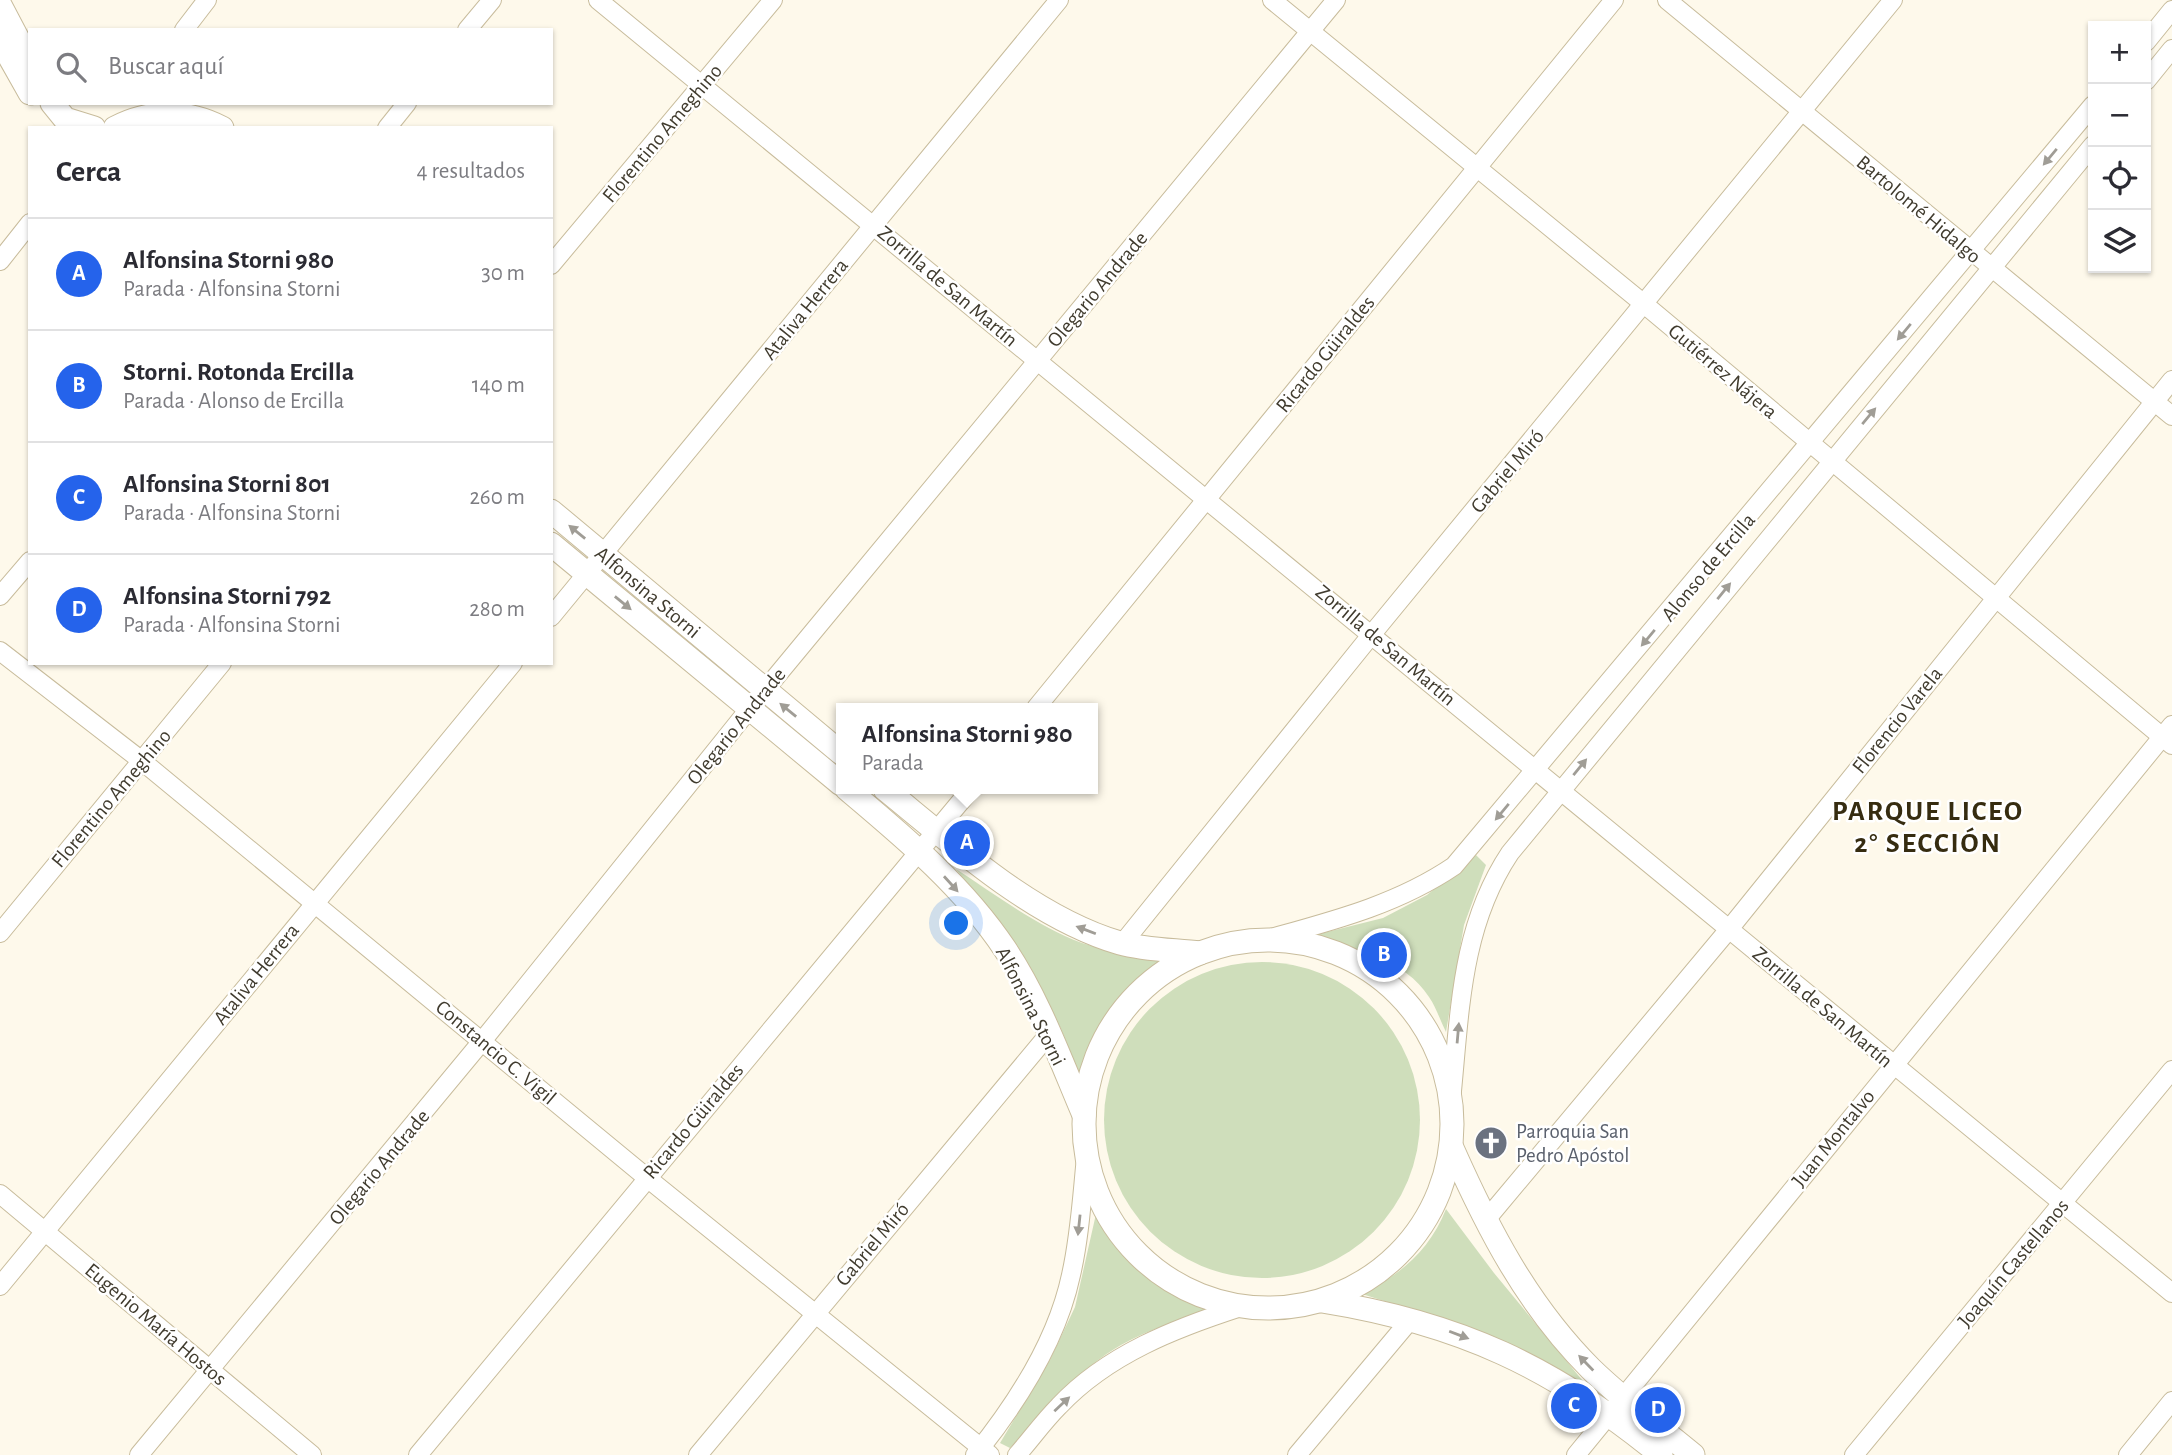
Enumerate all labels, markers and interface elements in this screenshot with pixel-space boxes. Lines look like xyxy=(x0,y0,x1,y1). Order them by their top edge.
map controls xyxy=(2088,21,2151,273)
button: + xyxy=(2088,21,2151,84)
search box xyxy=(28,28,553,105)
icon: search xyxy=(52,48,90,86)
text: Buscar aquí xyxy=(108,53,224,79)
street label: Florentino Ameghino xyxy=(599,60,726,207)
button: − xyxy=(2088,84,2151,147)
button: locate xyxy=(2088,147,2151,210)
one-way arrow xyxy=(2042,148,2057,166)
street label: Bartolomé Hidalgo xyxy=(1852,151,1985,267)
text: Cerca xyxy=(56,157,121,187)
text: 4 resultados xyxy=(417,160,525,183)
button: layers xyxy=(2088,210,2151,273)
street label: Zorrilla de San Martín xyxy=(874,222,1022,351)
street label: Olegario Andrade xyxy=(1043,228,1152,351)
text: Alfonsina Storni 980 xyxy=(123,247,334,273)
street label: Ataliva Herrera xyxy=(758,255,853,364)
text: A xyxy=(72,262,86,285)
text: 30 m xyxy=(481,262,525,285)
text: Parada · Alfonsina Storni xyxy=(123,278,341,301)
street label: Ricardo Güiraldes xyxy=(1272,292,1379,417)
street label: Gutiérrez Nájera xyxy=(1664,320,1781,423)
one-way arrow xyxy=(1897,324,1912,341)
text: Storni. Rotonda Ercilla xyxy=(123,359,354,385)
text: B xyxy=(72,374,86,397)
text: 140 m xyxy=(472,374,525,397)
text: Parada · Alonso de Ercilla xyxy=(123,390,344,413)
one-way arrow xyxy=(1861,408,1876,425)
street label: Gabriel Miró xyxy=(1467,426,1548,517)
text: Alfonsina Storni 801 xyxy=(123,471,331,497)
text: C xyxy=(73,486,85,509)
text: 260 m xyxy=(469,486,525,509)
text: Parada · Alfonsina Storni xyxy=(123,502,341,525)
street label: Alonso de Ercilla xyxy=(1657,509,1760,625)
one-way arrow xyxy=(568,524,586,539)
street label: Alfonsina Storni xyxy=(591,542,704,642)
street label: Zorrilla de San Martín xyxy=(1312,581,1460,710)
text: Alfonsina Storni 792 xyxy=(123,583,331,609)
one-way arrow xyxy=(1716,583,1731,600)
one-way arrow xyxy=(613,595,631,610)
text: D xyxy=(71,598,87,621)
text: 280 m xyxy=(469,598,525,621)
text: Parada · Alfonsina Storni xyxy=(123,614,341,637)
one-way arrow xyxy=(1641,630,1656,647)
street label: Florencio Varela xyxy=(1848,663,1947,777)
street label: Olegario Andrade xyxy=(683,664,790,789)
one-way arrow xyxy=(780,703,797,718)
popup xyxy=(836,703,1098,794)
text: Alfonsina Storni 980 xyxy=(861,721,1073,747)
street label: Florentino Ameghino xyxy=(48,725,175,872)
text: Parada xyxy=(861,752,924,775)
one-way arrow xyxy=(1572,759,1587,777)
district label: PARQUE LICEO 2° SECCIÓN xyxy=(1832,798,2024,858)
one-way arrow xyxy=(1494,803,1509,821)
pin: A xyxy=(944,817,990,869)
one-way arrow xyxy=(943,876,958,893)
your location xyxy=(939,906,973,940)
street label: Ataliva Herrera xyxy=(209,920,304,1029)
one-way arrow xyxy=(1075,925,1096,936)
pin: B xyxy=(1361,929,1407,981)
street label: Alfonsina Storni xyxy=(992,943,1069,1069)
street label: Zorrilla de San Martín xyxy=(1749,943,1897,1072)
street label: Constancio C. Vigil xyxy=(432,996,560,1109)
one-way arrow xyxy=(1453,1022,1464,1044)
street label: Ricardo Güiraldes xyxy=(639,1060,747,1183)
street label: Juan Montalvo xyxy=(1788,1086,1879,1191)
street label: Olegario Andrade xyxy=(325,1106,434,1229)
place label: Parroquia San Pedro Apóstol xyxy=(1516,1121,1630,1166)
church icon: Parroquia San Pedro Apóstol xyxy=(1472,1124,1510,1162)
street label: Joaquín Castellanos xyxy=(1954,1195,2073,1331)
street label: Gabriel Miró xyxy=(832,1199,913,1290)
one-way arrow xyxy=(1074,1214,1085,1236)
street label: Eugenio María Hostos xyxy=(81,1259,230,1389)
one-way arrow xyxy=(1448,1330,1469,1341)
one-way arrow xyxy=(1577,1354,1594,1371)
pin: C xyxy=(1551,1380,1597,1432)
pin: D xyxy=(1635,1384,1681,1436)
one-way arrow xyxy=(1053,1396,1071,1412)

